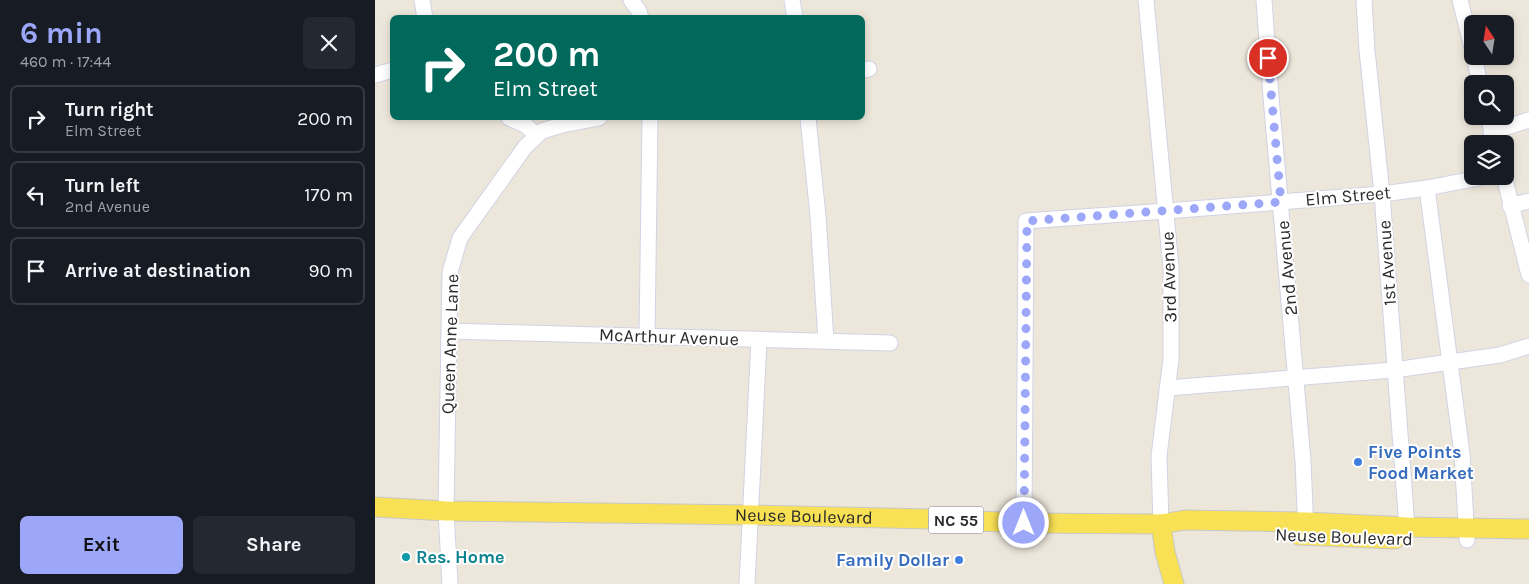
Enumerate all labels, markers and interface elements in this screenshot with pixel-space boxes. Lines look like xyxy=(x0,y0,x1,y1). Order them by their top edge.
text: 6 min xyxy=(20,15,103,51)
north arrow xyxy=(1464,15,1514,65)
map controls xyxy=(1464,15,1514,185)
button: close xyxy=(303,17,355,69)
text: 200 m xyxy=(493,34,601,75)
icon: right xyxy=(410,35,475,100)
pin xyxy=(1247,37,1289,79)
icon: arrive xyxy=(1254,44,1282,72)
text: 460 m · 17:44 xyxy=(20,52,111,71)
button: search xyxy=(1464,75,1514,125)
text: Elm Street xyxy=(493,76,598,102)
text: Turn right xyxy=(65,99,154,121)
icon: right xyxy=(22,105,50,133)
text: 200 m xyxy=(297,108,353,130)
text: Elm Street xyxy=(65,121,141,140)
button: layers xyxy=(1464,135,1514,185)
text: Turn left xyxy=(65,175,140,197)
icon: left xyxy=(22,181,50,209)
street label: Elm Street xyxy=(1304,181,1392,211)
text: 170 m xyxy=(304,184,353,206)
text: 2nd Avenue xyxy=(65,197,150,216)
street label: 2nd Avenue xyxy=(1272,219,1302,317)
street label: 1st Avenue xyxy=(1373,219,1401,307)
street label: 3rd Avenue xyxy=(1156,231,1182,323)
icon: arrive xyxy=(22,257,50,285)
text: Arrive at destination xyxy=(65,260,251,282)
text: 90 m xyxy=(308,260,353,282)
street label: Queen Anne Lane xyxy=(437,274,463,414)
street label: McArthur Avenue xyxy=(599,324,739,350)
place label: Five Points Food Market xyxy=(1368,441,1474,484)
marker: Five Points Food Market xyxy=(1352,456,1364,468)
position arrow xyxy=(997,496,1049,548)
street label: Neuse Boulevard xyxy=(735,504,873,529)
road number: NC 55 xyxy=(929,506,983,534)
button: Exit xyxy=(20,516,183,574)
button: Share xyxy=(193,516,355,574)
street label: Neuse Boulevard xyxy=(1275,524,1413,550)
place label: Res. Home xyxy=(416,546,505,568)
place label: Family Dollar xyxy=(836,549,949,571)
marker: Res. Home xyxy=(400,551,412,563)
marker: Family Dollar xyxy=(953,554,965,566)

